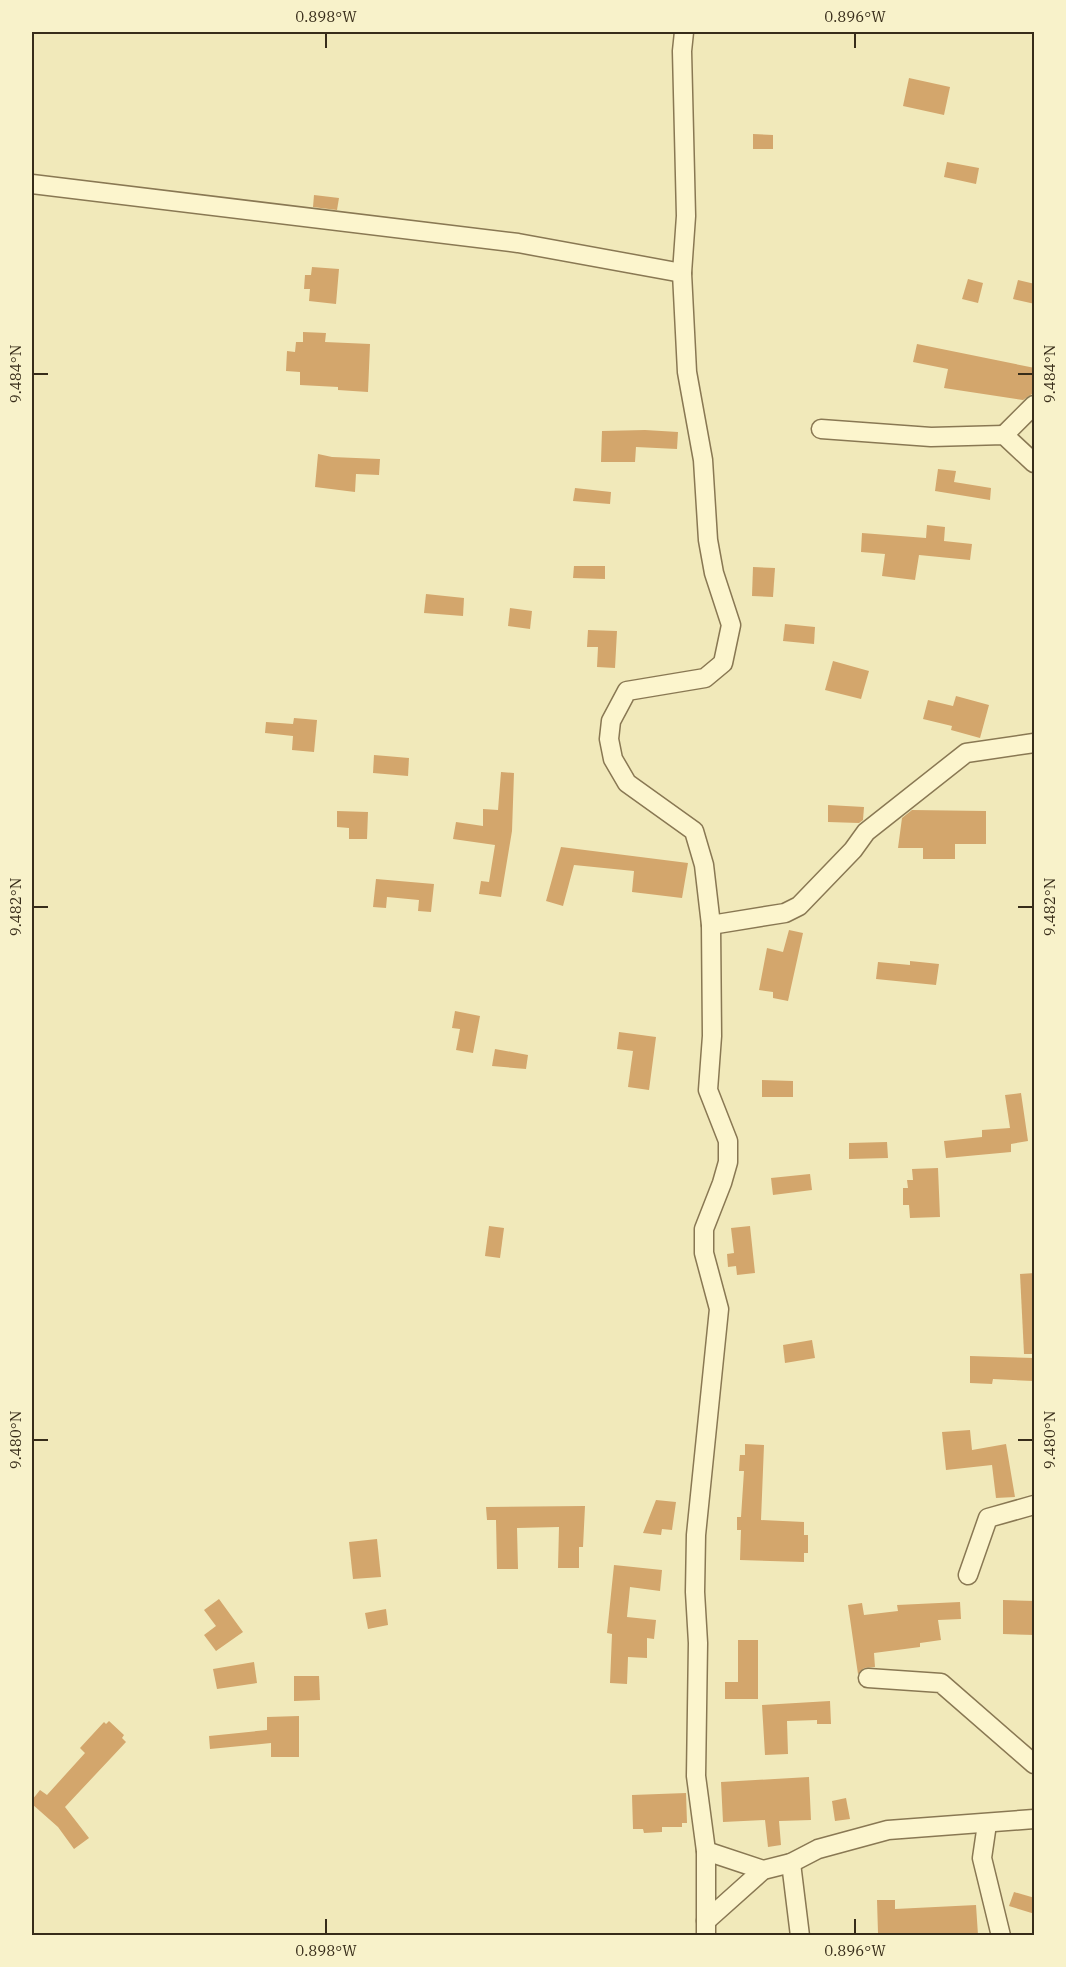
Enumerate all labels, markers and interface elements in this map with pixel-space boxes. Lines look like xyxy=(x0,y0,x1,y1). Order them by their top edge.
text: 0.898°W xyxy=(295,7,357,26)
text: 0.896°W xyxy=(824,7,886,26)
text: 9.484°N xyxy=(6,345,25,403)
text: 9.484°N xyxy=(1040,345,1059,403)
text: 9.482°N xyxy=(6,878,25,936)
text: 9.482°N xyxy=(1040,878,1059,936)
text: 9.480°N xyxy=(6,1411,25,1469)
text: 9.480°N xyxy=(1040,1411,1059,1469)
text: 0.898°W xyxy=(295,1941,357,1960)
text: 0.896°W xyxy=(824,1941,886,1960)

